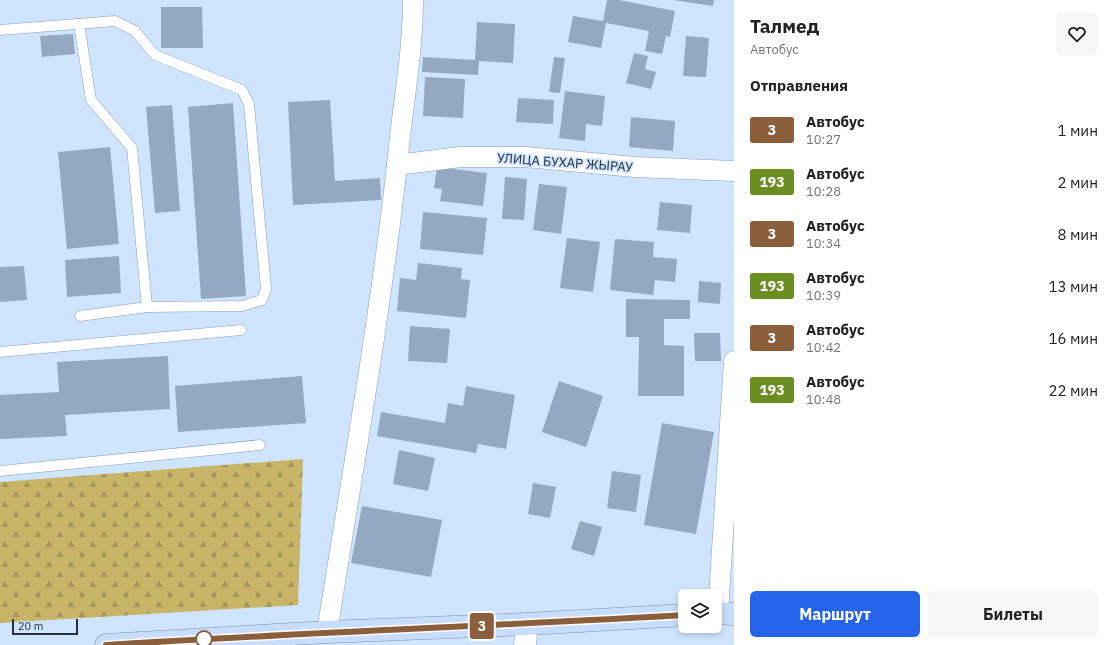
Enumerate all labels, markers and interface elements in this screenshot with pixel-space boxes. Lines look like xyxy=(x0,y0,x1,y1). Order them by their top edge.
button: heart xyxy=(1056,13,1098,55)
text: Талмед xyxy=(750,14,819,38)
text: Автобус xyxy=(750,41,799,58)
text: Отправления xyxy=(750,76,848,95)
text: Автобус xyxy=(806,112,865,131)
text: 3 xyxy=(768,121,776,139)
text: 1 мин xyxy=(1057,121,1098,140)
text: 10:27 xyxy=(806,131,841,148)
street label: УЛИЦА БУХАР ЖЫРАУ xyxy=(496,149,634,176)
text: Автобус xyxy=(806,164,865,183)
text: 193 xyxy=(759,173,785,191)
text: 2 мин xyxy=(1057,173,1098,192)
text: 10:28 xyxy=(806,183,841,200)
text: Автобус xyxy=(806,216,865,235)
text: 3 xyxy=(768,225,776,243)
text: 8 мин xyxy=(1057,225,1098,244)
text: 10:34 xyxy=(806,235,841,252)
text: Автобус xyxy=(806,268,865,287)
text: 193 xyxy=(759,277,785,295)
text: 13 мин xyxy=(1048,277,1098,296)
text: 10:39 xyxy=(806,287,841,304)
text: Автобус xyxy=(806,320,865,339)
text: 3 xyxy=(768,329,776,347)
text: 16 мин xyxy=(1048,329,1098,348)
text: 10:42 xyxy=(806,339,841,356)
text: Автобус xyxy=(806,372,865,391)
text: 193 xyxy=(759,381,785,399)
text: 22 мин xyxy=(1048,381,1098,400)
text: 10:48 xyxy=(806,391,841,408)
map controls xyxy=(678,589,722,633)
button: layers xyxy=(678,589,722,633)
button: Маршрут xyxy=(750,591,920,637)
button: Билеты xyxy=(928,591,1098,637)
line badge: 3 xyxy=(469,613,495,639)
scale bar xyxy=(12,617,78,636)
text: 3 xyxy=(478,617,486,635)
text: 20 m xyxy=(18,619,43,633)
unlabelled marker xyxy=(195,630,213,645)

